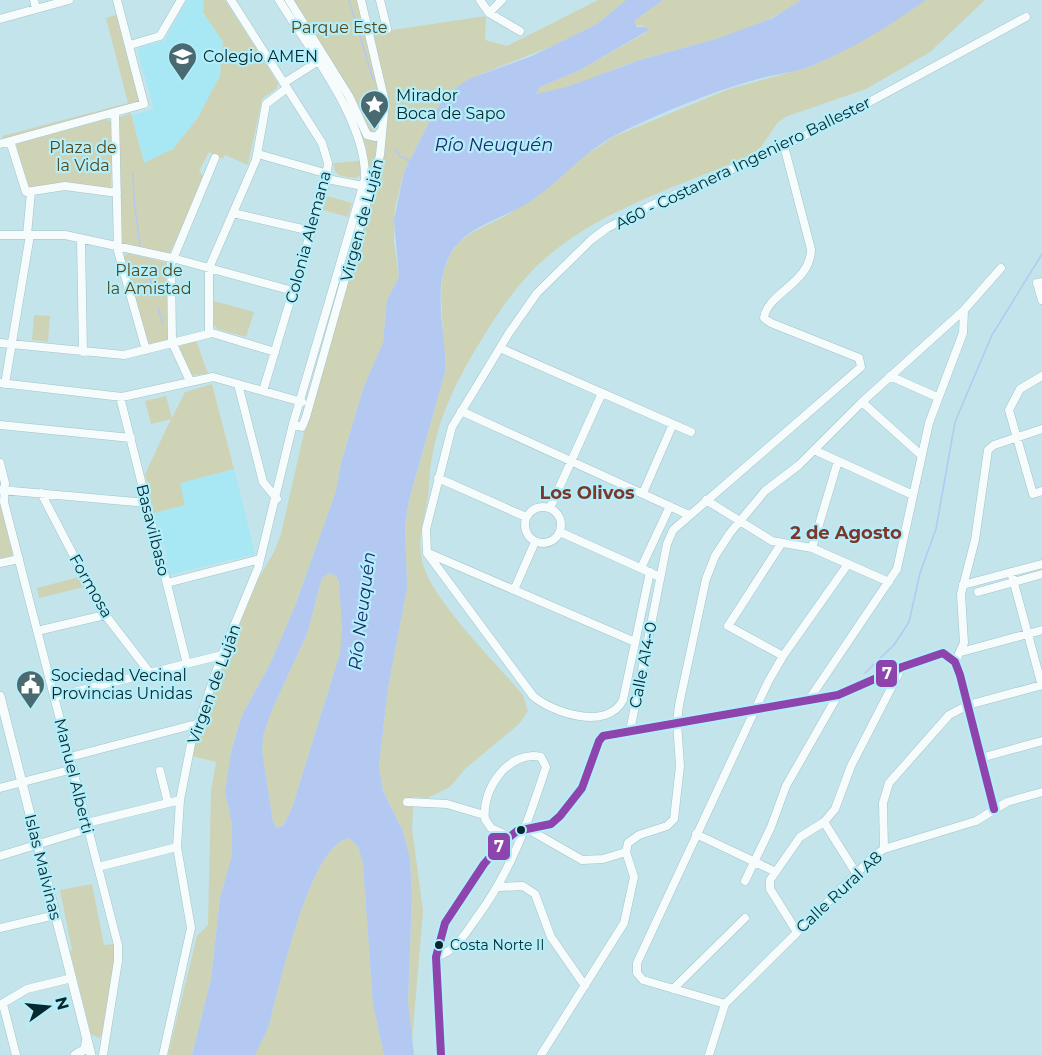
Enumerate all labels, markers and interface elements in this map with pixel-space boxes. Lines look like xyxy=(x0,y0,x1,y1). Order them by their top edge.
park label: Parque Este xyxy=(291,18,387,37)
school or university icon: Colegio AMEN xyxy=(166,40,198,82)
place label: Colegio AMEN xyxy=(203,47,318,66)
place label: Mirador Boca de Sapo xyxy=(396,86,506,123)
place icon: Mirador Boca de Sapo xyxy=(359,88,391,130)
street label: A60 - Costanera Ingeniero Ballester xyxy=(612,93,874,233)
water label: Río Neuquén xyxy=(435,134,553,156)
park label: Plaza de la Vida xyxy=(49,138,117,175)
street label: Virgen de Luján xyxy=(336,156,388,284)
street label: Colonia Alemana xyxy=(281,169,335,305)
park label: Plaza de la Amistad xyxy=(107,261,191,298)
street label: Basavilbaso xyxy=(132,482,174,578)
district label: Los Olivos xyxy=(539,482,635,504)
district label: 2 de Agosto xyxy=(790,522,902,544)
street label: Formosa xyxy=(65,551,117,621)
water label: Río Neuquén xyxy=(344,551,380,671)
street label: Calle A14-0 xyxy=(625,620,661,710)
street label: Virgen de Luján xyxy=(183,621,245,747)
line badge: 7 xyxy=(875,659,898,688)
text: 7 xyxy=(882,664,892,683)
place label: Sociedad Vecinal Provincias Unidas xyxy=(51,666,193,703)
public building icon: Sociedad Vecinal Provincias Unidas xyxy=(14,668,46,710)
street label: Manuel Alberti xyxy=(50,716,98,836)
street label: Islas Malvinas xyxy=(21,812,65,922)
unlabelled marker xyxy=(515,824,527,836)
line badge: 7 xyxy=(487,832,511,861)
text: 7 xyxy=(494,837,504,856)
street label: Calle Rural A8 xyxy=(792,847,886,937)
place label: Costa Norte II xyxy=(450,936,545,954)
marker: Costa Norte II xyxy=(433,939,445,951)
north arrow xyxy=(18,977,78,1037)
text: N xyxy=(51,995,73,1012)

